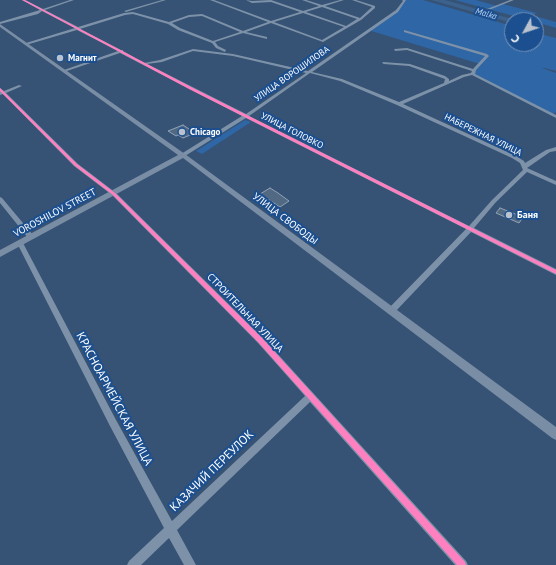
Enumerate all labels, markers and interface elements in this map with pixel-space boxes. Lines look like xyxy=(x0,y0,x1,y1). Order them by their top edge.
water label: Malka xyxy=(474,6,498,22)
north arrow xyxy=(504,12,544,52)
text: С xyxy=(508,32,523,46)
street label: УЛИЦА ВОРОШИЛОВА xyxy=(252,44,332,104)
marker: Магнит xyxy=(55,53,65,63)
place label: Магнит xyxy=(68,53,97,63)
street label: УЛИЦА ГОЛОВКО xyxy=(259,111,325,151)
street label: НАБЕРЕЖНАЯ УЛИЦА xyxy=(442,112,524,158)
marker: Chicago xyxy=(177,127,187,137)
place label: Chicago xyxy=(190,127,220,137)
street label: VOROSHILOV STREET xyxy=(12,186,98,240)
street label: УЛИЦА СВОБОДЫ xyxy=(250,191,320,247)
place label: Баня xyxy=(517,209,538,221)
marker: Баня xyxy=(504,210,514,220)
street label: СТРОИТЕЛЬНАЯ УЛИЦА xyxy=(204,271,286,355)
street label: КРАСНОАРМЕЙСКАЯ УЛИЦА xyxy=(73,330,155,468)
street label: КАЗАЧИЙ ПЕРЕУЛОК xyxy=(167,427,257,515)

